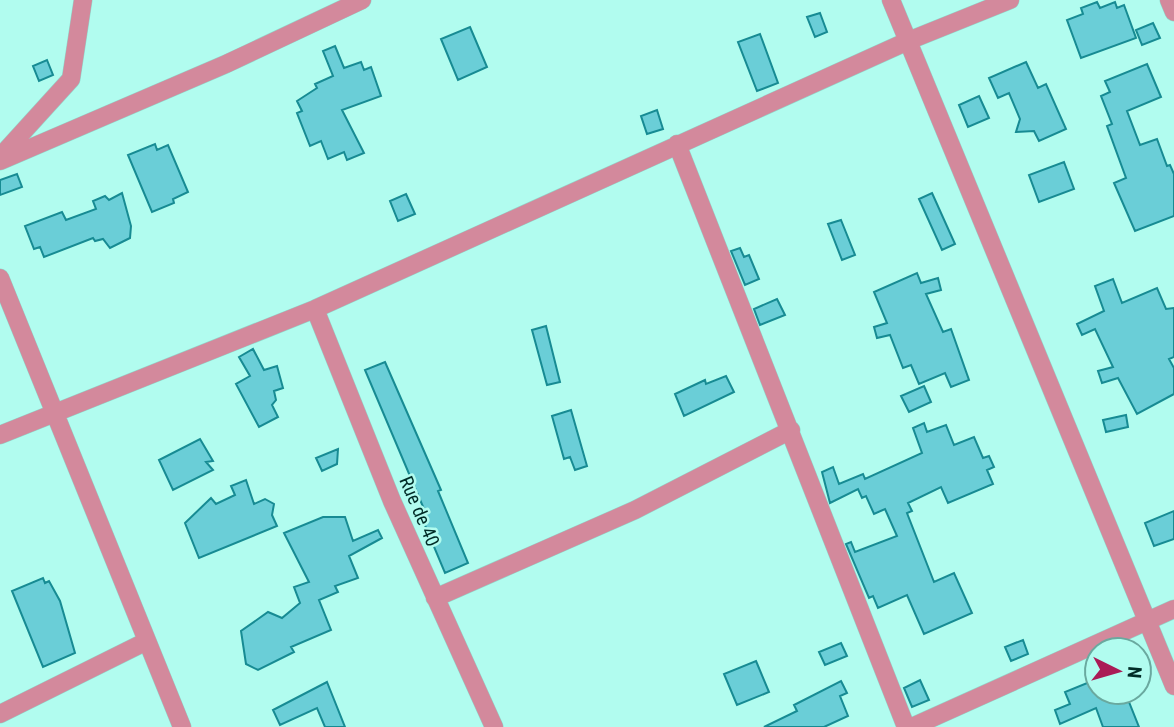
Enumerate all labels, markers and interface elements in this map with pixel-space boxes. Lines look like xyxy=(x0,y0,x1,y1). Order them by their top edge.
street label: Rue de 40 xyxy=(394,473,445,550)
north arrow xyxy=(1083,636,1153,706)
text: N xyxy=(1122,666,1146,679)

